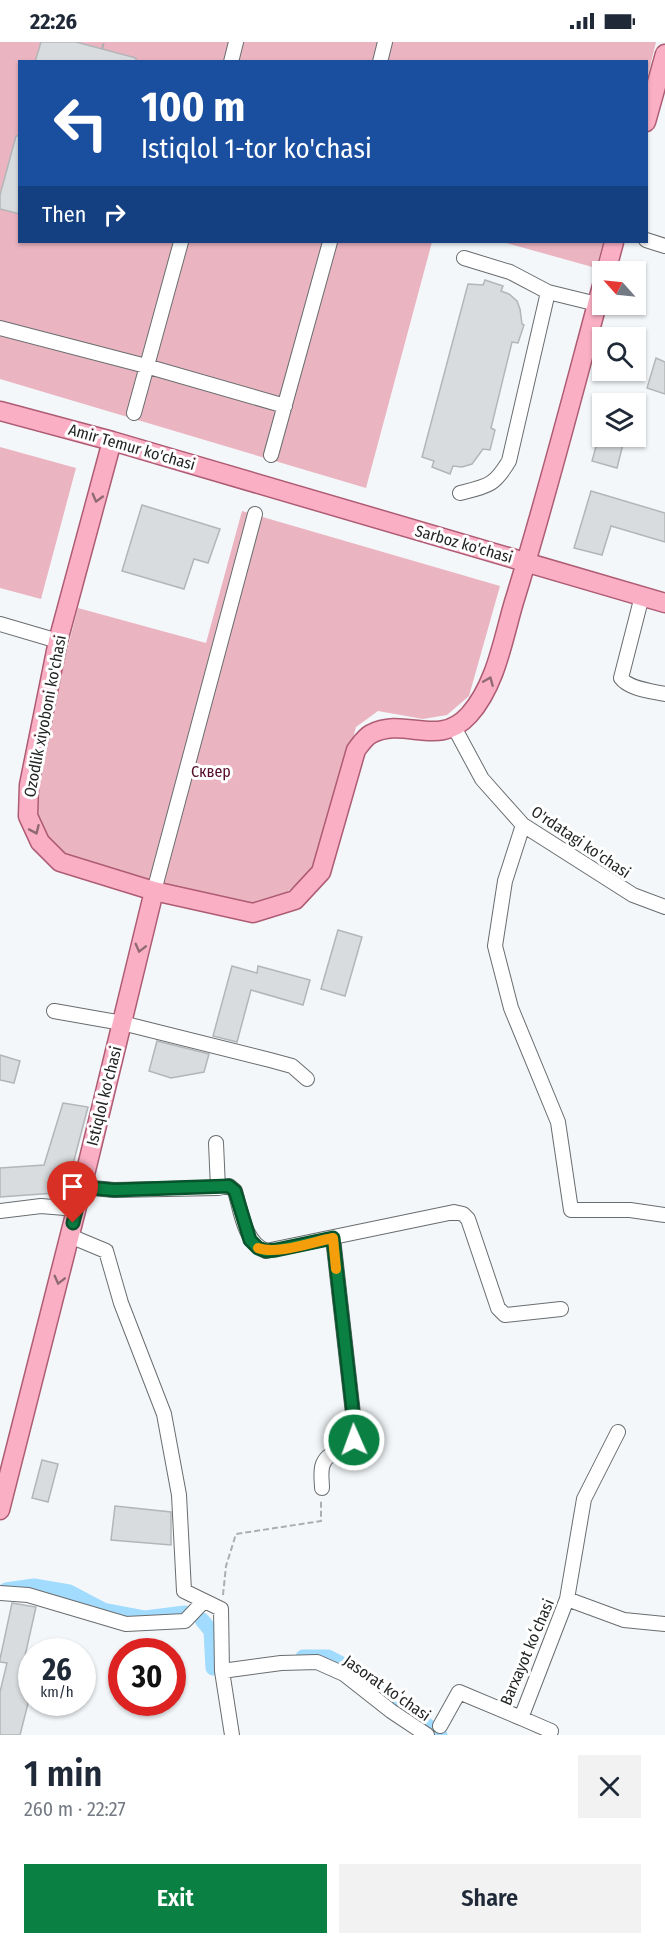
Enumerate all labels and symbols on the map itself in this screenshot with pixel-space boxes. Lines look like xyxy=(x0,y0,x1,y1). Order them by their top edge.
north arrow xyxy=(592,261,646,315)
street label: Amir Temur ko'chasi xyxy=(66,420,198,474)
one-way arrow xyxy=(91,493,104,503)
street label: Sarboz ko'chasi xyxy=(413,521,515,567)
street label: Ozodlik xiyoboni ko'chasi xyxy=(20,633,70,799)
one-way arrow xyxy=(482,677,494,688)
park label: Сквер xyxy=(191,762,231,781)
street label: O'rdatagi ko'chasi xyxy=(528,802,634,882)
one-way arrow xyxy=(28,824,40,835)
one-way arrow xyxy=(135,943,148,953)
street label: Istiqlol ko'chasi xyxy=(82,1044,126,1148)
pin xyxy=(47,1161,98,1223)
one-way arrow xyxy=(53,1275,66,1285)
position arrow xyxy=(322,1408,386,1472)
street label: Barxayot koʻchasi xyxy=(496,1596,558,1708)
speed limit sign: 30 xyxy=(108,1638,186,1716)
street label: Jasorat koʻchasi xyxy=(340,1651,434,1725)

